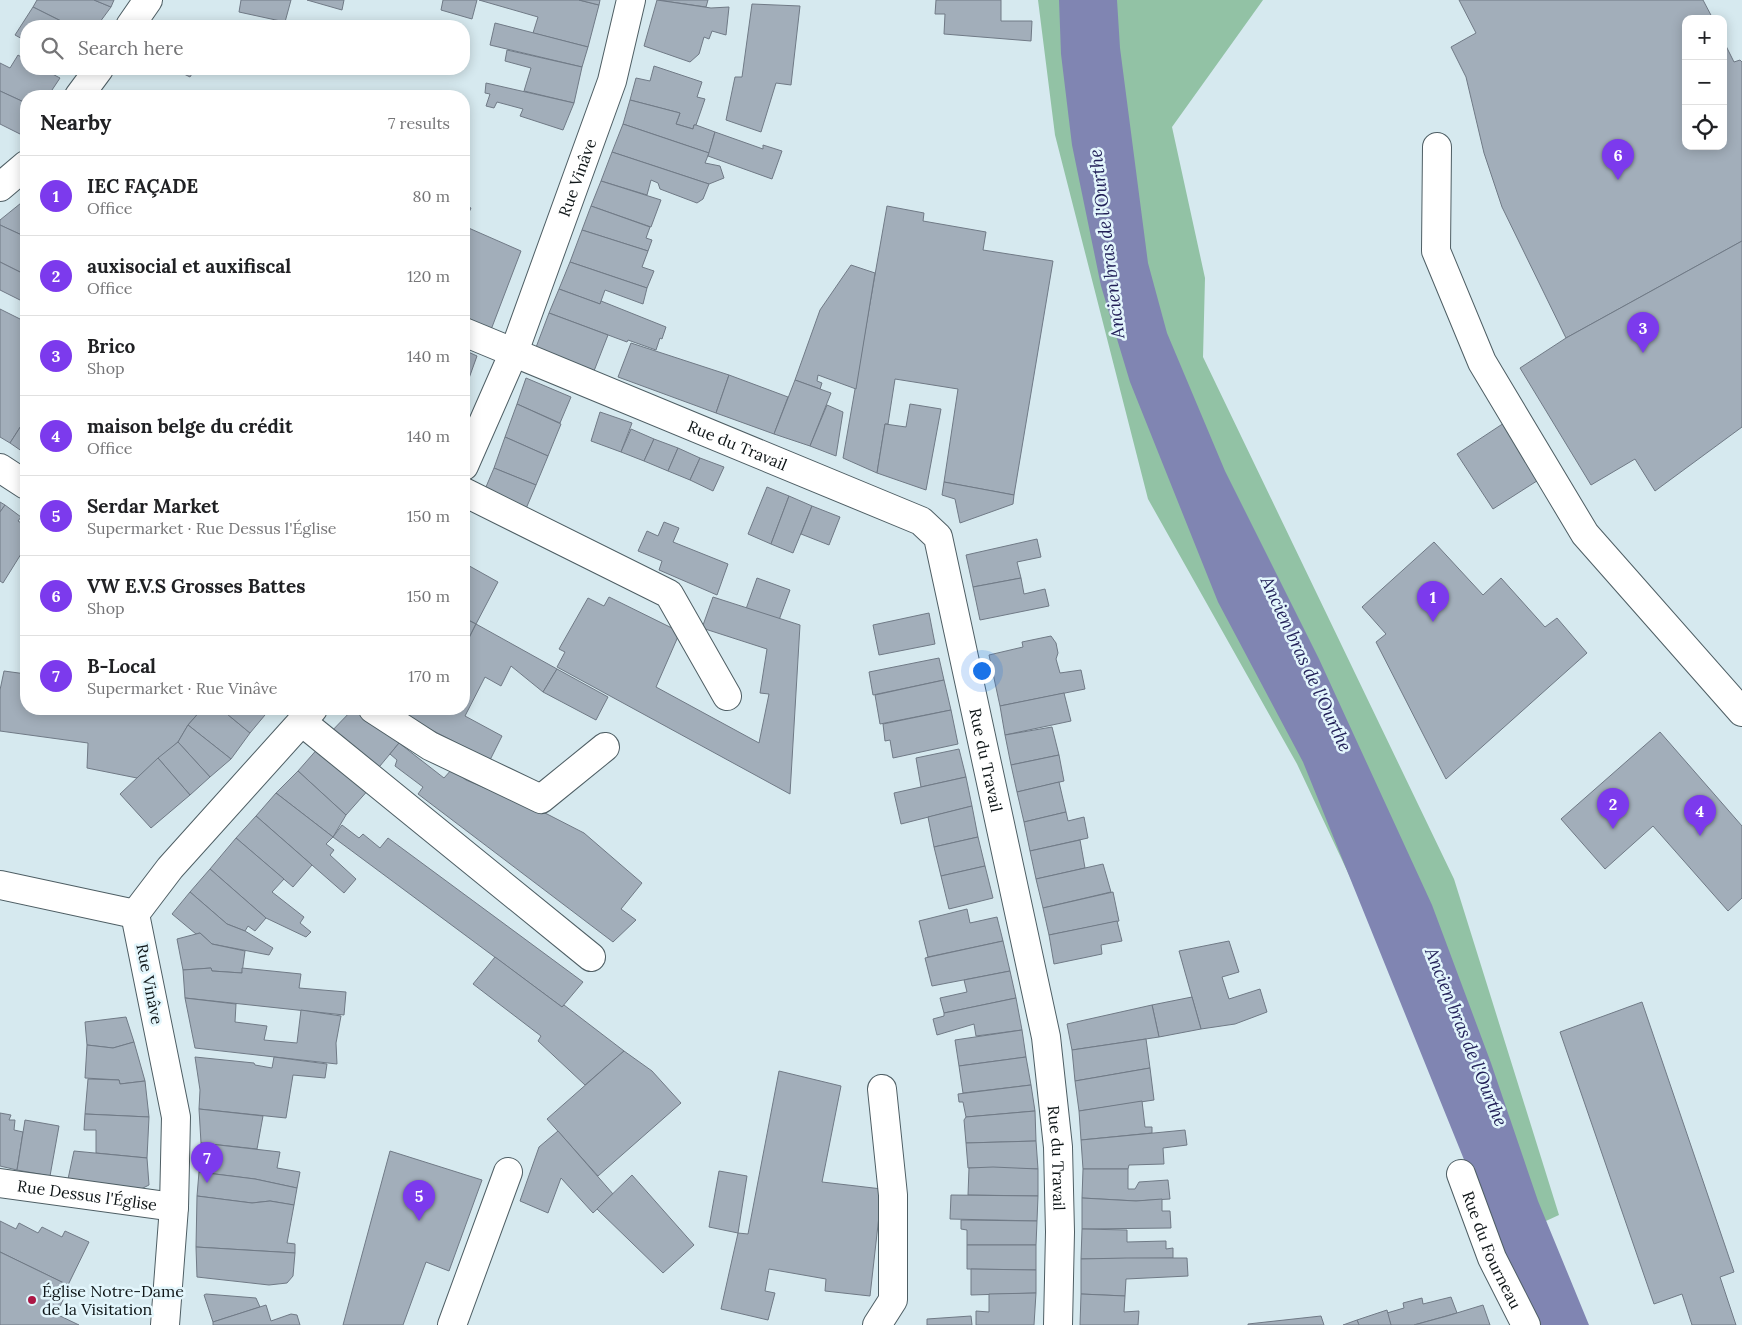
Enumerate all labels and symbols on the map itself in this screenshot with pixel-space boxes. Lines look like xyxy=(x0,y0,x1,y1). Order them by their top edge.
street label: Rue Vinâve xyxy=(554,135,600,219)
pin: 6 xyxy=(1602,139,1634,180)
water label: Ancien bras de l'Ourthe xyxy=(1083,148,1130,341)
pin: 3 xyxy=(1627,312,1659,353)
street label: Rue du Travail xyxy=(685,416,790,475)
water label: Ancien bras de l'Ourthe xyxy=(1255,572,1357,755)
pin: 1 xyxy=(1417,581,1449,622)
your location xyxy=(969,658,995,684)
street label: Rue du Travail xyxy=(965,706,1007,814)
pin: 2 xyxy=(1597,788,1629,829)
pin: 4 xyxy=(1684,795,1716,836)
street label: Rue Vinâve xyxy=(132,942,168,1026)
water label: Ancien bras de l'Ourthe xyxy=(1420,943,1513,1130)
street label: Rue du Travail xyxy=(1044,1104,1069,1211)
pin: 7 xyxy=(191,1142,223,1183)
street label: Rue Dessus l'Église xyxy=(16,1175,159,1215)
pin: 5 xyxy=(403,1180,435,1221)
street label: Rue du Fourneau xyxy=(1458,1188,1526,1313)
place label: Église Notre-Dame de la Visitation xyxy=(42,1281,184,1319)
marker: Église Notre-Dame de la Visitation xyxy=(26,1294,38,1306)

